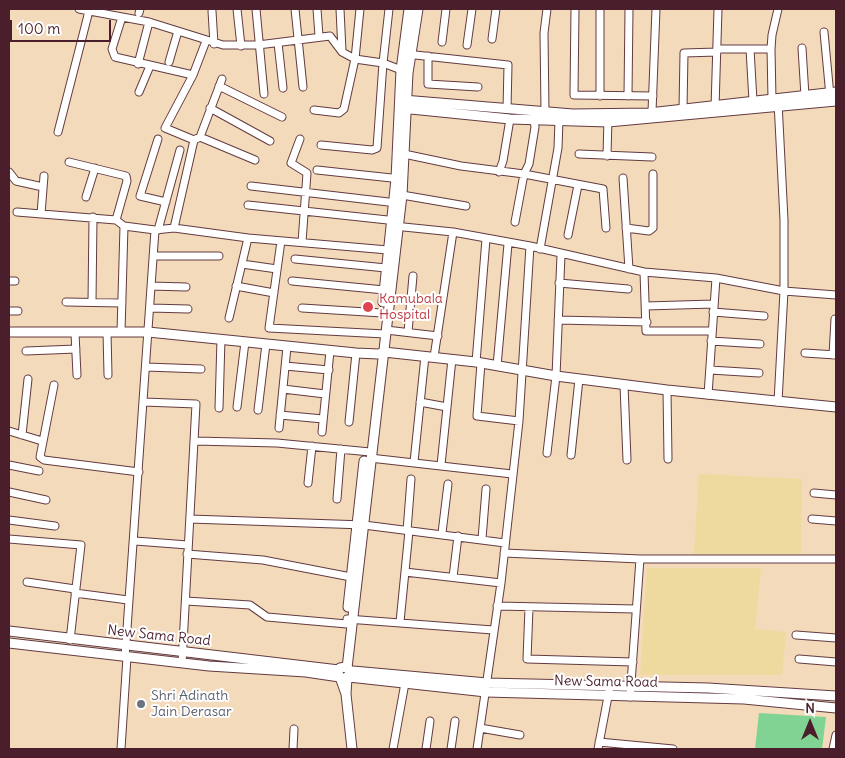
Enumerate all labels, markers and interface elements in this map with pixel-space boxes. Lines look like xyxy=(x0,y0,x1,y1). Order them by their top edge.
scale bar xyxy=(12,10,114,42)
text: 100 m xyxy=(18,19,60,38)
place label: Kamubala Hospital xyxy=(379,291,443,324)
marker: Kamubala Hospital xyxy=(361,300,375,314)
street label: New Sama Road xyxy=(107,622,211,650)
street label: New Sama Road xyxy=(554,673,658,691)
place label: Shri Adinath Jain Derasar xyxy=(151,688,232,720)
marker: Shri Adinath Jain Derasar xyxy=(135,698,147,710)
north arrow xyxy=(785,698,835,748)
text: N xyxy=(805,699,815,717)

